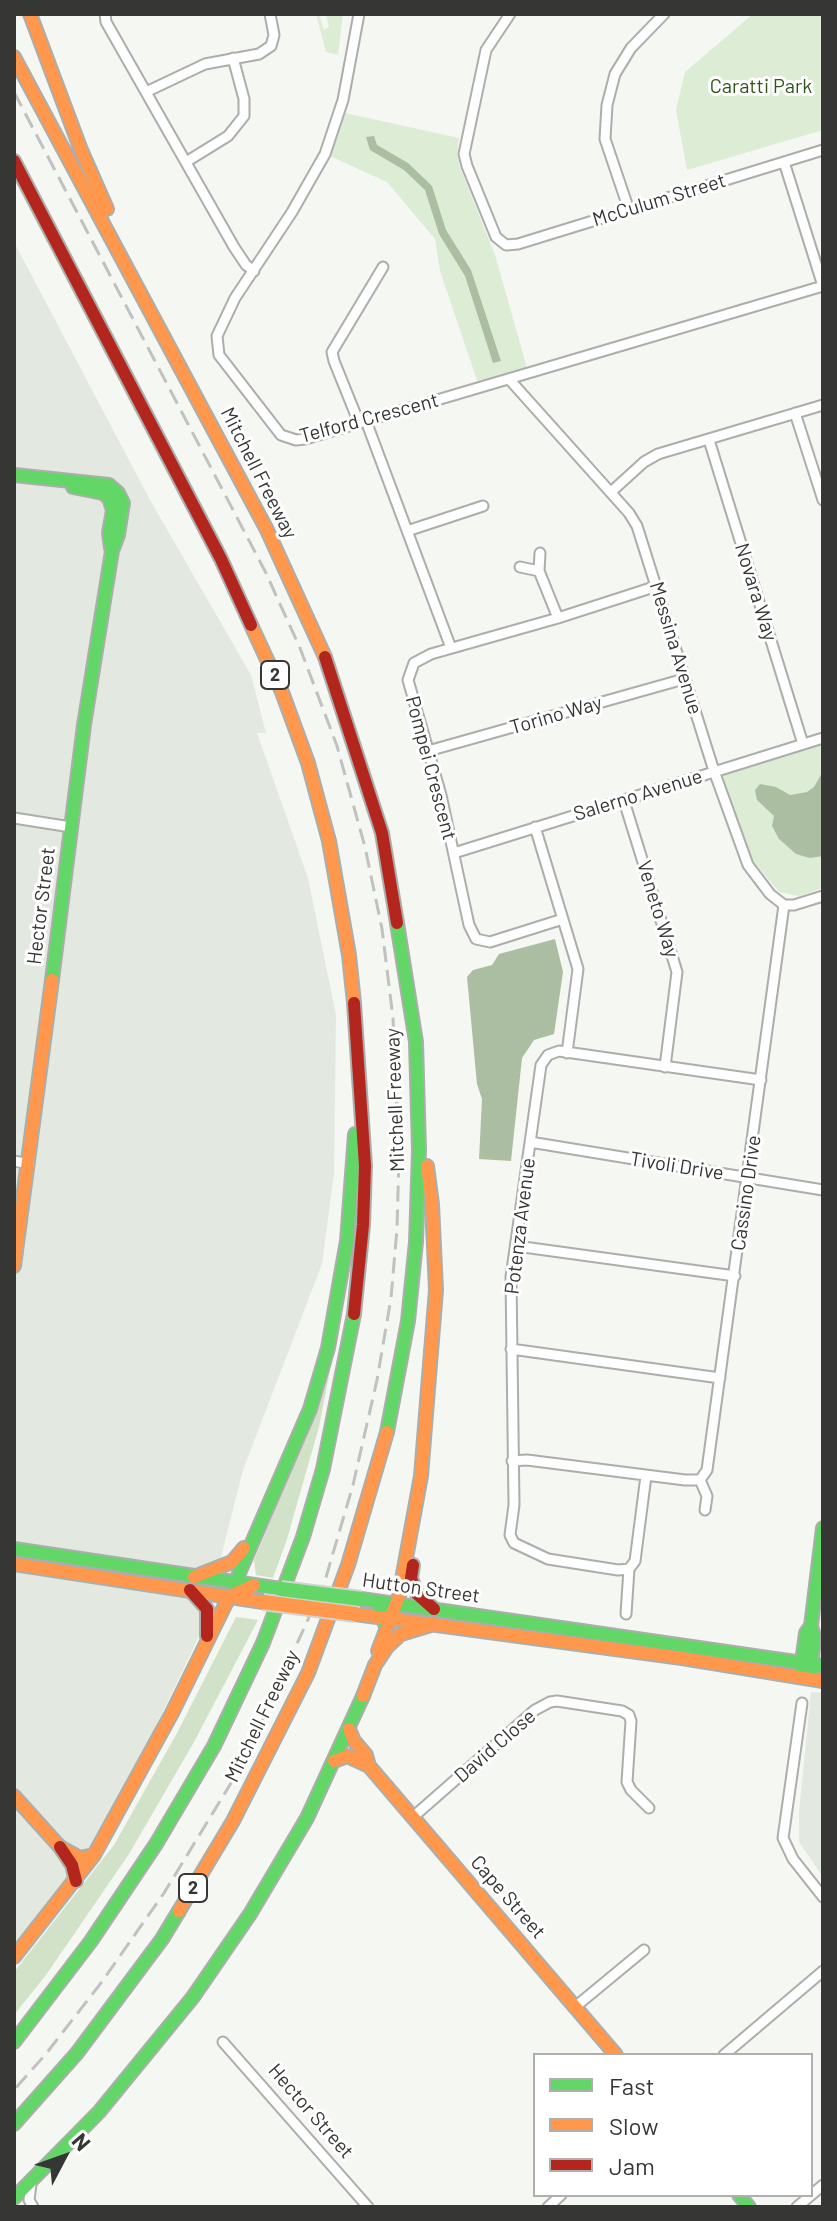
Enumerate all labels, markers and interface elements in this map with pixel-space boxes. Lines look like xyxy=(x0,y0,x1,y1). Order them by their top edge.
park label: Caratti Park xyxy=(710,74,812,98)
street label: McCulum Street xyxy=(589,168,729,232)
street label: Telford Crescent xyxy=(297,388,441,448)
street label: Mitchell Freeway xyxy=(216,403,302,543)
street label: Novara Way xyxy=(730,540,782,644)
street label: Messina Avenue xyxy=(644,579,708,717)
road number: 2 xyxy=(261,661,289,689)
street label: Torino Way xyxy=(507,690,605,740)
street label: Pompei Crescent xyxy=(400,693,462,843)
street label: Salerno Avenue xyxy=(571,764,705,826)
street label: Hector Street xyxy=(22,846,60,966)
street label: Veneto Way xyxy=(632,857,684,961)
street label: Mitchell Freeway xyxy=(380,1028,410,1172)
street label: Cassino Drive xyxy=(726,1134,766,1252)
street label: Tivoli Drive xyxy=(628,1147,726,1185)
street label: Potenza Avenue xyxy=(500,1156,540,1296)
street label: Hutton Street xyxy=(361,1568,481,1608)
street label: Mitchell Freeway xyxy=(220,1646,304,1786)
street label: David Close xyxy=(449,1704,541,1788)
street label: Cape Street xyxy=(465,1850,551,1944)
road number: 2 xyxy=(179,1874,207,1902)
legend xyxy=(533,2053,813,2197)
street label: Hector Street xyxy=(263,2059,359,2163)
text: Fast xyxy=(609,2071,654,2100)
text: Slow xyxy=(609,2111,658,2140)
north arrow xyxy=(24,2117,104,2197)
text: N xyxy=(67,2127,97,2155)
text: Jam xyxy=(609,2151,655,2180)

